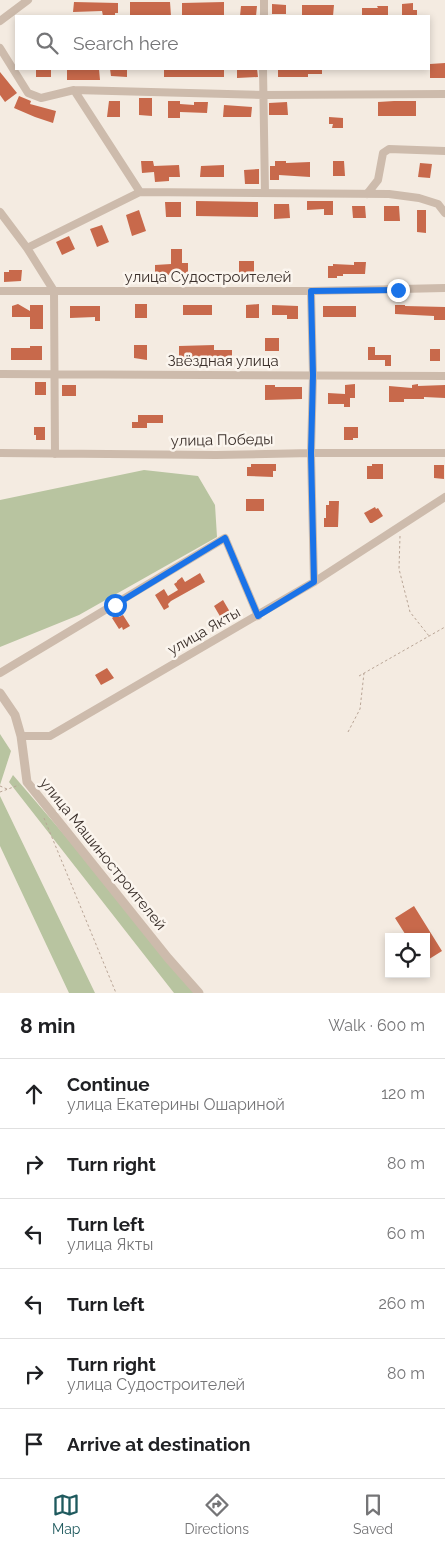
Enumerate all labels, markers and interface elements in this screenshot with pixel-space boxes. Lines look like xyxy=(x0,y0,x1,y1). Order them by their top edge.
search box xyxy=(15,15,430,70)
icon: search xyxy=(33,29,61,57)
text: Search here xyxy=(73,32,179,54)
street label: улица Судостроителей xyxy=(125,268,292,286)
route end xyxy=(387,279,410,302)
street label: Звёздная улица xyxy=(167,352,279,370)
street label: улица Победы xyxy=(170,430,274,450)
route start xyxy=(104,594,127,617)
street label: улица Якты xyxy=(164,603,244,659)
street label: улица Машиностроителей xyxy=(36,774,170,934)
map controls xyxy=(385,933,430,978)
button: locate xyxy=(385,933,430,978)
text: 8 min xyxy=(20,1013,75,1038)
text: Walk · 600 m xyxy=(328,1016,425,1035)
text: Continue xyxy=(67,1073,150,1095)
icon: ahead xyxy=(20,1080,48,1108)
text: 120 m xyxy=(381,1084,425,1103)
text: улица Екатерины Ошариной xyxy=(67,1095,285,1114)
icon: right xyxy=(20,1150,48,1178)
text: Turn right xyxy=(67,1153,156,1175)
text: 80 m xyxy=(387,1154,425,1173)
text: Turn left xyxy=(67,1213,144,1235)
icon: left xyxy=(20,1220,48,1248)
text: 60 m xyxy=(387,1224,425,1243)
text: улица Якты xyxy=(67,1235,153,1254)
icon: left xyxy=(20,1290,48,1318)
text: Turn left xyxy=(67,1293,144,1315)
text: 260 m xyxy=(378,1294,425,1313)
text: Turn right xyxy=(67,1353,156,1375)
icon: right xyxy=(20,1360,48,1388)
text: 80 m xyxy=(387,1364,425,1383)
text: улица Судостроителей xyxy=(67,1375,245,1394)
icon: arrive xyxy=(20,1430,48,1458)
text: Arrive at destination xyxy=(67,1433,251,1455)
tab: Map xyxy=(52,1491,80,1537)
tab: Directions xyxy=(184,1491,249,1537)
tab: Saved xyxy=(353,1491,393,1537)

